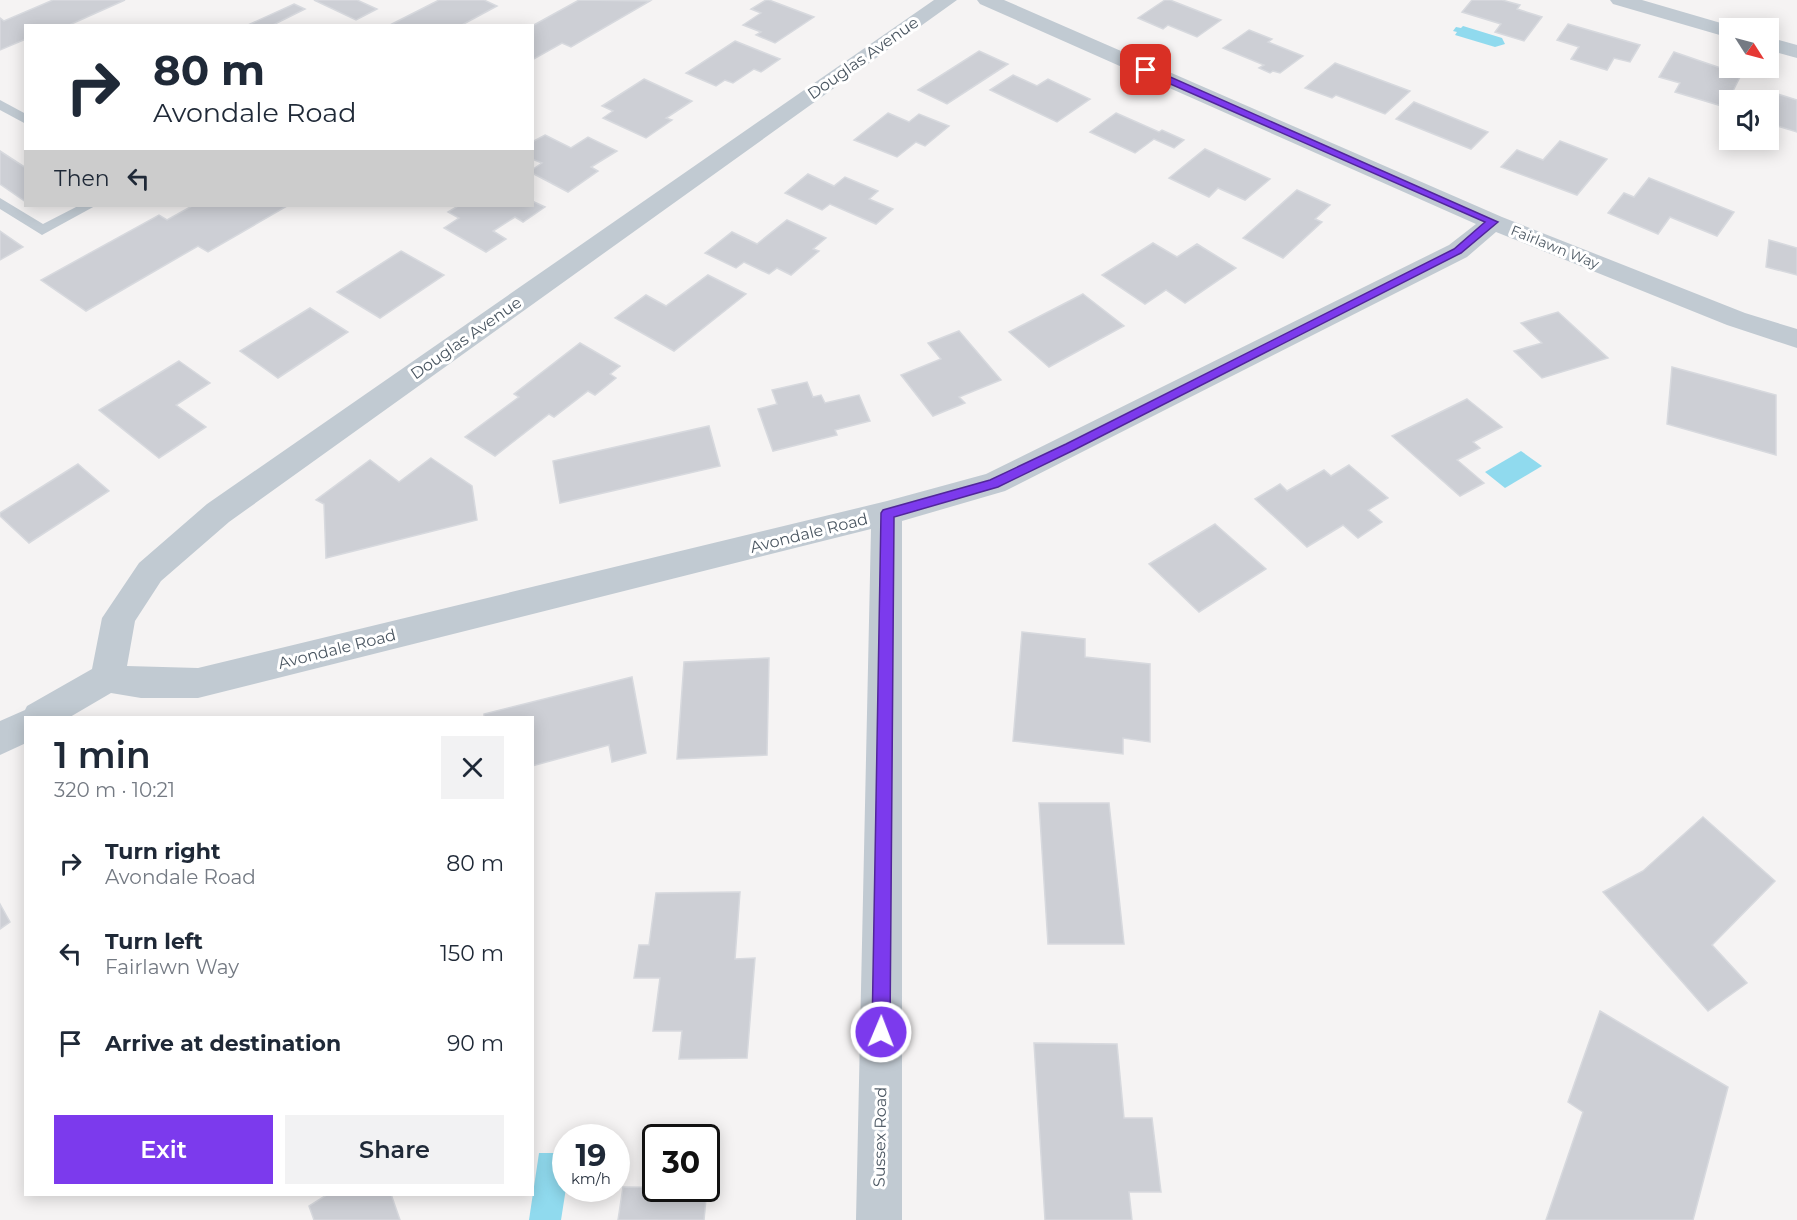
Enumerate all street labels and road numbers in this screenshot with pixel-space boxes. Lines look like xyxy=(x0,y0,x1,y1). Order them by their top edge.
street label: Douglas Avenue xyxy=(804,13,922,103)
street label: Fairlawn Way xyxy=(1508,221,1602,273)
street label: Douglas Avenue xyxy=(407,293,525,383)
street label: Avondale Road xyxy=(748,509,870,557)
street label: Avondale Road xyxy=(276,625,398,673)
street label: Sussex Road xyxy=(870,1087,890,1187)

